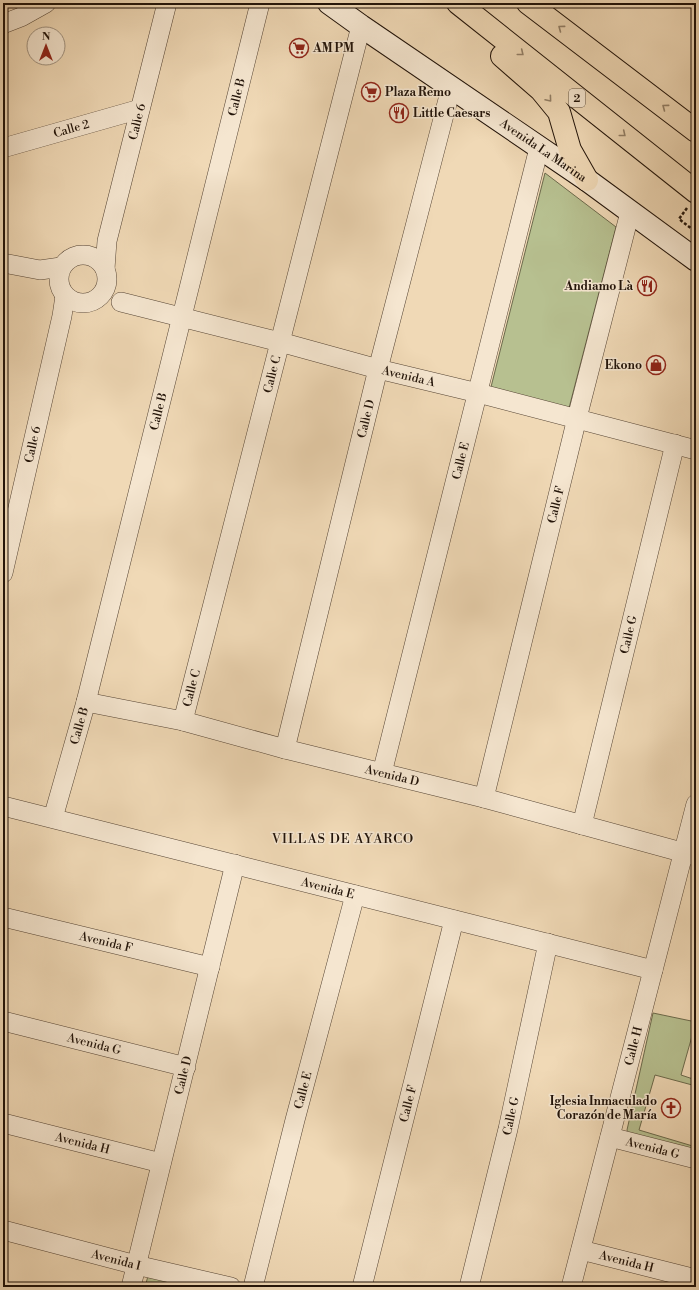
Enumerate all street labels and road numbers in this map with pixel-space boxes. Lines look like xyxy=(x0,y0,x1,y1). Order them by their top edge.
street label: Calle B xyxy=(225,77,249,118)
road number: 2 xyxy=(569,89,585,107)
street label: Calle 6 xyxy=(126,102,149,142)
street label: Avenida La Marina xyxy=(496,115,590,186)
street label: Calle 2 xyxy=(52,117,91,141)
street label: Calle C xyxy=(260,354,284,395)
street label: Avenida A xyxy=(379,363,437,391)
street label: Calle B xyxy=(147,391,171,432)
street label: Calle D xyxy=(354,398,378,440)
street label: Calle 6 xyxy=(22,425,45,464)
street label: Calle E xyxy=(449,440,473,481)
street label: Calle F xyxy=(544,484,568,525)
street label: Calle G xyxy=(617,614,641,655)
street label: Calle C xyxy=(180,668,204,709)
street label: Calle B xyxy=(67,705,92,746)
street label: Avenida D xyxy=(362,762,421,790)
street label: Avenida E xyxy=(299,874,356,902)
street label: Avenida F xyxy=(77,929,134,956)
street label: Calle H xyxy=(622,1025,646,1067)
street label: Avenida G xyxy=(65,1030,123,1058)
street label: Calle D xyxy=(172,1055,196,1096)
street label: Calle E xyxy=(291,1070,316,1111)
street label: Calle F xyxy=(397,1083,420,1124)
street label: Calle G xyxy=(500,1095,523,1137)
street label: Avenida H xyxy=(53,1129,112,1158)
street label: Avenida G xyxy=(623,1134,681,1162)
street label: Avenida I xyxy=(89,1246,143,1274)
street label: Avenida H xyxy=(597,1248,656,1276)

